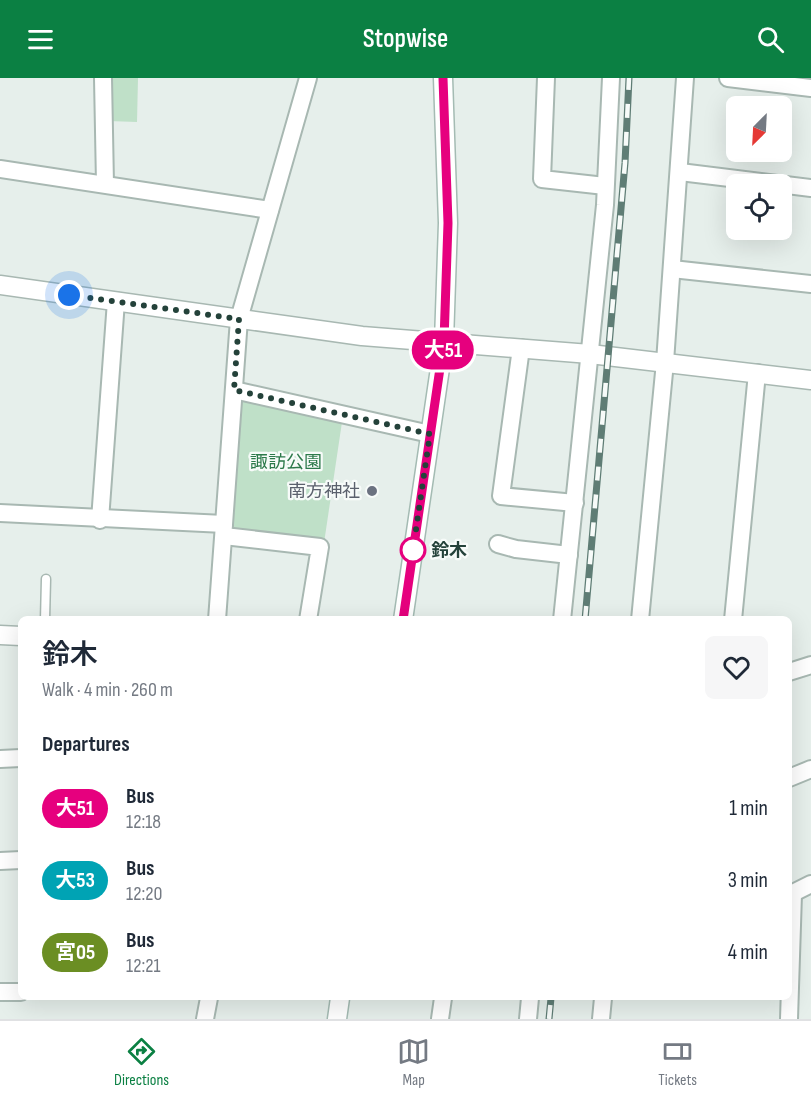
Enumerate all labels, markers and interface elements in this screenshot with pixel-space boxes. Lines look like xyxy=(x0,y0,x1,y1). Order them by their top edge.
icon: menu xyxy=(24,23,57,56)
text: Stopwise xyxy=(363,23,448,55)
icon: search xyxy=(754,23,787,56)
north arrow xyxy=(726,96,792,162)
map controls xyxy=(726,96,792,240)
button: locate xyxy=(726,174,792,240)
your location xyxy=(54,280,84,310)
line badge: 大51 xyxy=(408,330,478,370)
text: 大51 xyxy=(424,338,462,363)
park label: 諏訪公園 xyxy=(250,452,322,473)
place label: 南方神社 xyxy=(288,481,360,502)
marker: 南方神社 xyxy=(365,484,379,498)
marker: 鈴木 xyxy=(400,537,426,563)
place label: 鈴木 xyxy=(431,540,467,561)
button: heart xyxy=(705,636,768,699)
text: 鈴木 xyxy=(42,639,98,672)
text: Walk · 4 min · 260 m xyxy=(42,678,173,702)
text: Departures xyxy=(42,731,130,758)
text: Bus xyxy=(126,783,155,810)
text: 1 min xyxy=(729,795,768,822)
text: 大51 xyxy=(56,796,94,821)
text: 12:18 xyxy=(126,810,161,834)
text: Bus xyxy=(126,855,155,882)
text: 3 min xyxy=(728,867,768,894)
text: 大53 xyxy=(55,868,95,893)
text: 12:20 xyxy=(126,882,162,906)
text: Bus xyxy=(126,927,155,954)
text: 4 min xyxy=(728,939,768,966)
text: 宮05 xyxy=(55,940,95,965)
text: 12:21 xyxy=(126,954,161,978)
tab: Directions xyxy=(114,1035,169,1090)
tab: Map xyxy=(397,1035,430,1090)
tab: Tickets xyxy=(658,1035,697,1090)

